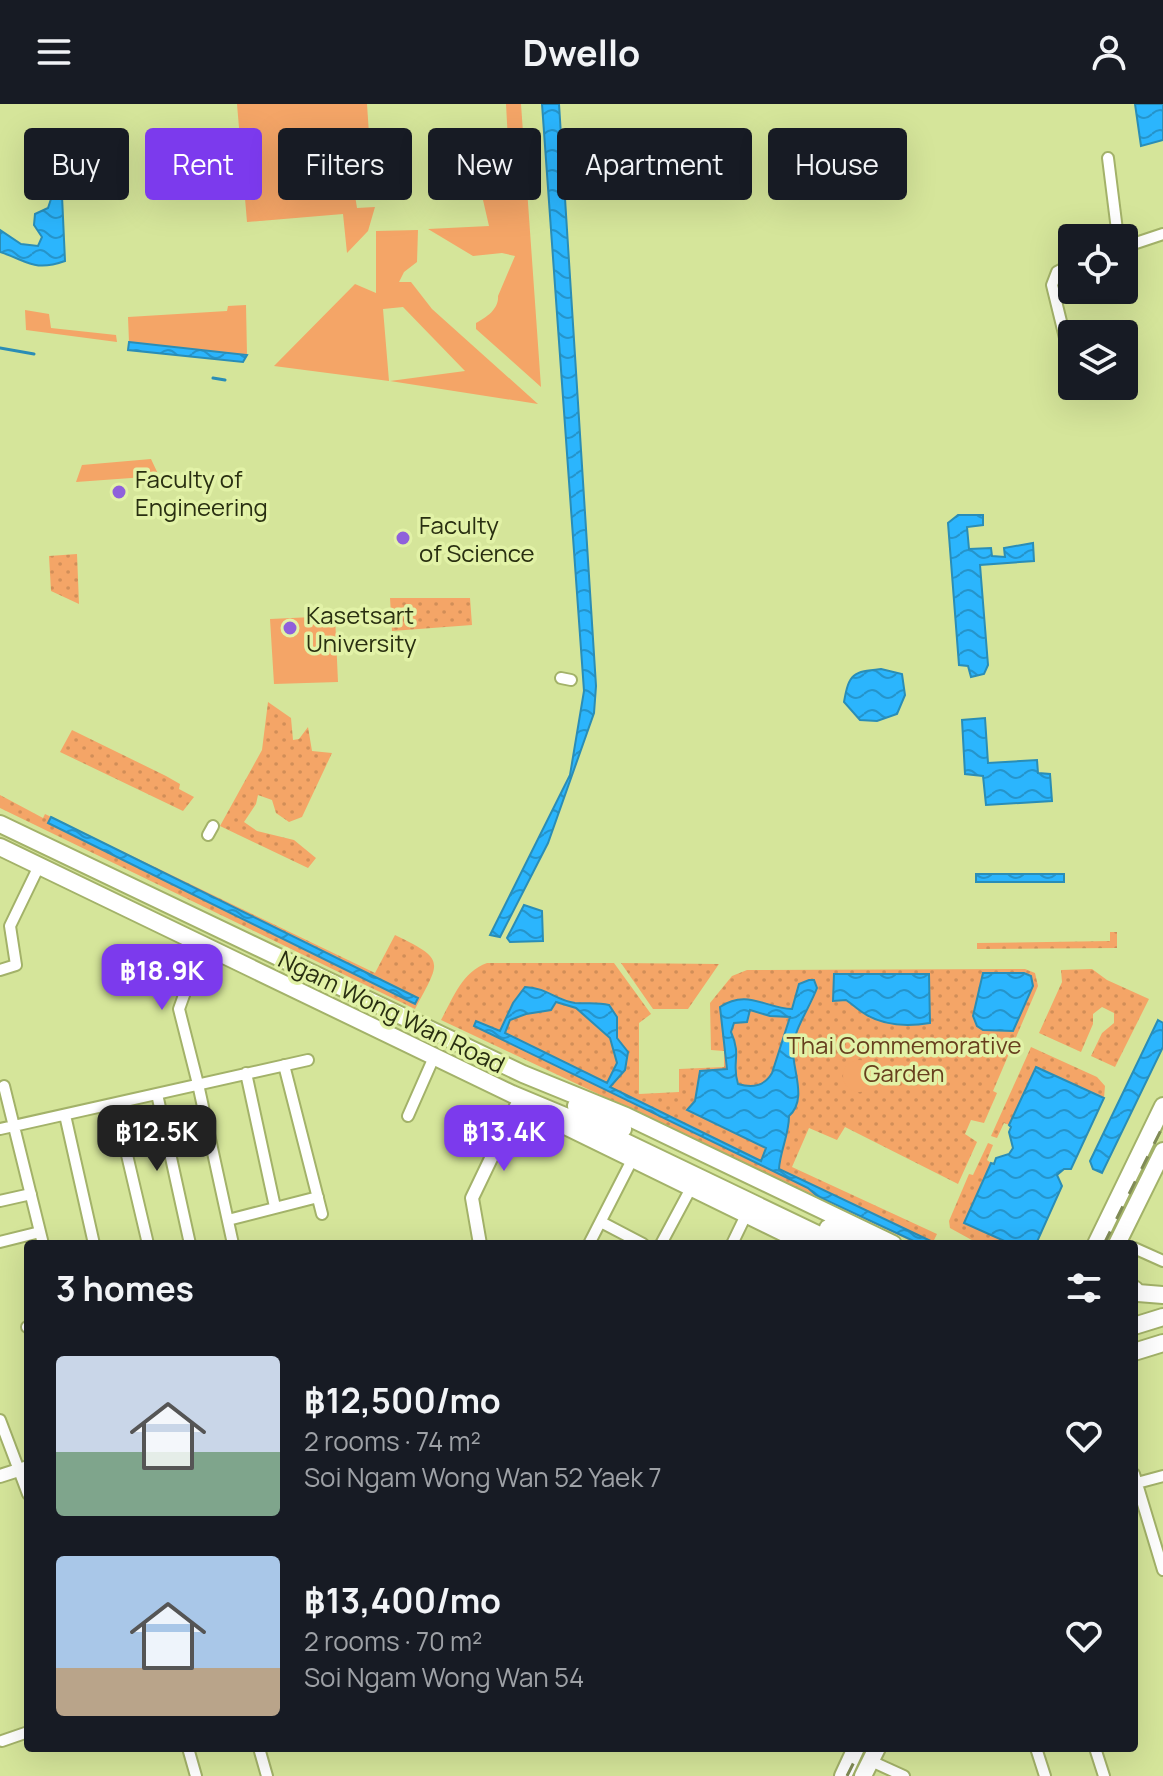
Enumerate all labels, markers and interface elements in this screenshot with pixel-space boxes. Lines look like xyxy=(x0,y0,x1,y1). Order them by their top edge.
text: Dwello xyxy=(523,28,640,77)
icon: menu xyxy=(32,30,76,74)
icon: person xyxy=(1087,30,1131,74)
chip: Buy xyxy=(24,128,129,200)
chip: Rent xyxy=(145,128,262,200)
chip: Filters xyxy=(278,128,412,200)
chip: New xyxy=(428,128,541,200)
chip: Apartment xyxy=(557,128,752,200)
chip: House xyxy=(768,128,907,200)
map controls xyxy=(1058,224,1138,400)
button: locate xyxy=(1058,224,1138,304)
button: layers xyxy=(1058,320,1138,400)
place label: Faculty of Engineering xyxy=(135,462,268,523)
marker: Faculty of Engineering xyxy=(110,483,128,501)
place label: Faculty of Science xyxy=(419,508,535,569)
marker: Faculty of Science xyxy=(394,529,412,547)
place label: Kasetsart University xyxy=(306,598,417,659)
marker: Kasetsart University xyxy=(281,619,299,637)
street label: Ngam Wong Wan Road xyxy=(273,942,511,1080)
pin: ฿18.9K xyxy=(97,944,227,1012)
text: ฿18.9K xyxy=(120,952,204,988)
park label: Thai Commemorative Garden xyxy=(787,1028,1021,1089)
pin: ฿12.5K xyxy=(92,1105,222,1173)
pin: ฿13.4K xyxy=(439,1105,569,1173)
text: ฿12.5K xyxy=(115,1113,199,1149)
text: ฿13.4K xyxy=(462,1113,546,1149)
text: 3 homes xyxy=(56,1265,194,1311)
icon: filters xyxy=(1062,1266,1106,1310)
text: ฿12,500/mo xyxy=(304,1377,501,1423)
icon: home xyxy=(120,1388,216,1484)
icon: heart xyxy=(1062,1414,1106,1458)
text: 2 rooms · 74 m² xyxy=(304,1423,481,1459)
text: Soi Ngam Wong Wan 52 Yaek 7 xyxy=(304,1459,661,1495)
text: ฿13,400/mo xyxy=(304,1577,501,1623)
icon: home xyxy=(120,1588,216,1684)
icon: heart xyxy=(1062,1614,1106,1658)
text: 2 rooms · 70 m² xyxy=(304,1623,482,1659)
text: Soi Ngam Wong Wan 54 xyxy=(304,1659,584,1695)

